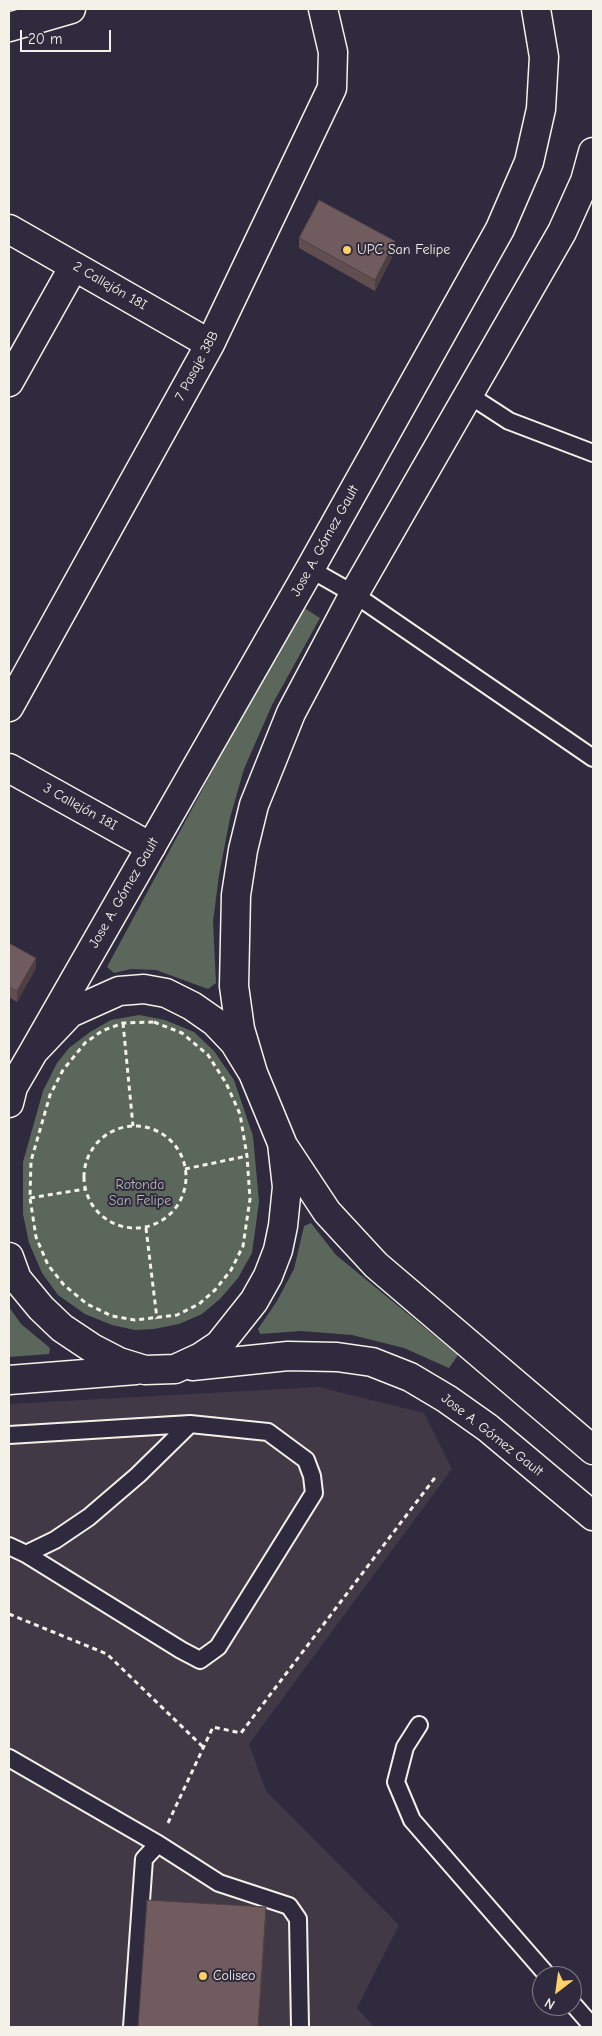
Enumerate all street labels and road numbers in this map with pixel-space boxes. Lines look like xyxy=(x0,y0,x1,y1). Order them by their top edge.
street label: 2 Callejón 18I xyxy=(70,258,150,314)
street label: 7 Pasaje 38B xyxy=(172,328,222,404)
street label: Jose A. Gómez Gault xyxy=(288,483,362,599)
street label: 3 Callejón 18I xyxy=(40,780,120,834)
street label: Jose A. Gómez Gault xyxy=(86,835,162,951)
street label: Jose A. Gómez Gault xyxy=(438,1390,546,1480)

